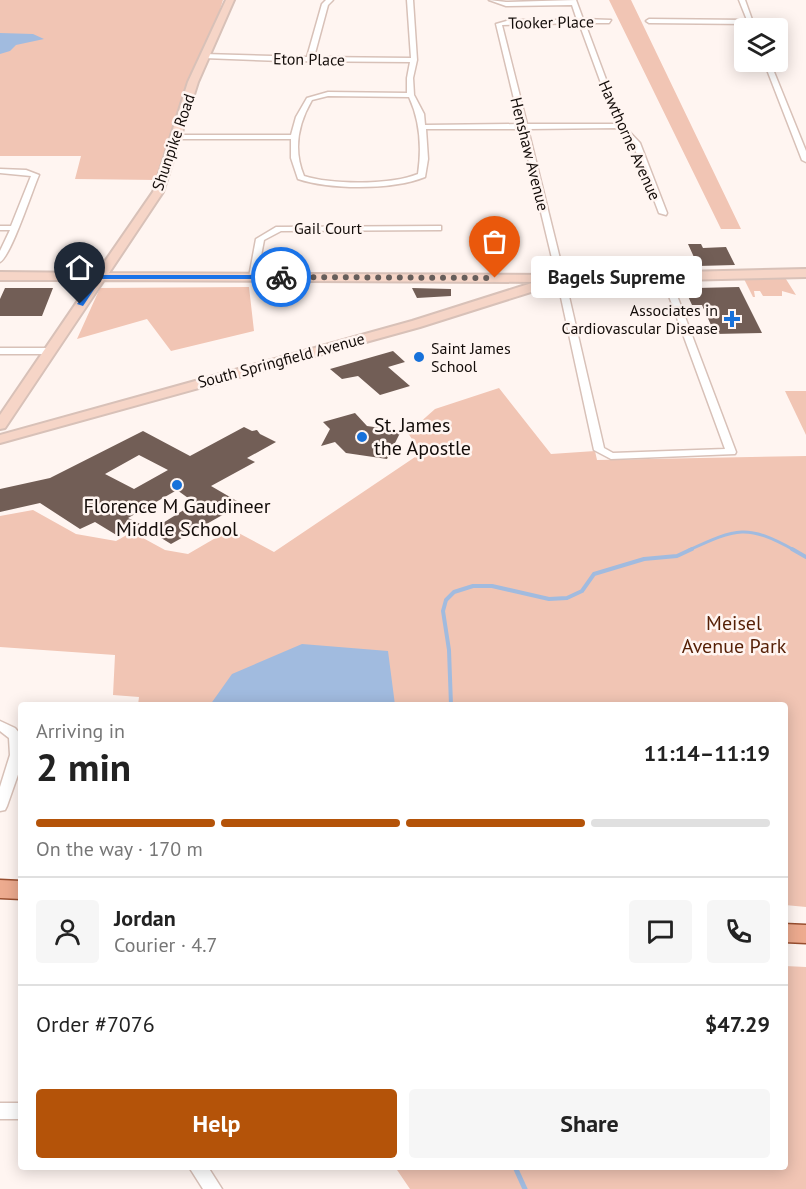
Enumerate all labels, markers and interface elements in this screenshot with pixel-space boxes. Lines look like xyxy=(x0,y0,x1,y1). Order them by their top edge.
street label: Tooker Place xyxy=(508,11,594,33)
map controls xyxy=(734,18,788,72)
button: layers xyxy=(734,18,788,72)
street label: Eton Place xyxy=(273,48,345,70)
street label: Hawthorne Avenue xyxy=(595,77,665,203)
street label: Shunpike Road xyxy=(147,91,199,193)
street label: Henshaw Avenue xyxy=(506,95,554,213)
pin xyxy=(469,216,520,278)
street label: Gail Court xyxy=(294,218,363,238)
icon: bag xyxy=(478,225,511,258)
pin xyxy=(54,242,105,304)
courier xyxy=(251,247,311,307)
icon: home xyxy=(63,251,96,284)
callout: Bagels Supreme xyxy=(531,257,702,299)
icon: bike xyxy=(265,261,298,294)
text: Bagels Supreme xyxy=(548,264,685,290)
place label: Associates in Cardiovascular Disease xyxy=(562,300,718,338)
marker: Associates in Cardiovascular Disease xyxy=(723,310,741,328)
street label: South Springfield Avenue xyxy=(195,328,367,392)
place label: Saint James School xyxy=(431,338,511,376)
marker: Saint James School xyxy=(412,350,426,364)
place label: St. James the Apostle xyxy=(374,412,471,461)
marker: St. James the Apostle xyxy=(355,430,369,444)
marker: Florence M Gaudineer Middle School xyxy=(170,478,184,492)
place label: Florence M Gaudineer Middle School xyxy=(84,493,271,542)
park label: Meisel Avenue Park xyxy=(682,610,787,659)
text: Arriving in xyxy=(36,718,125,744)
text: 11:14–11:19 xyxy=(644,739,770,767)
text: 2 min xyxy=(36,741,131,792)
text: On the way · 170 m xyxy=(36,836,203,862)
button: person xyxy=(36,900,99,963)
button: chat xyxy=(629,900,692,963)
button: phone xyxy=(707,900,770,963)
text: Jordan xyxy=(114,904,176,932)
text: Courier · 4.7 xyxy=(114,932,217,958)
text: Order #7076 xyxy=(36,1010,155,1038)
text: $47.29 xyxy=(705,1010,770,1038)
button: Help xyxy=(36,1089,397,1158)
button: Share xyxy=(409,1089,770,1158)

